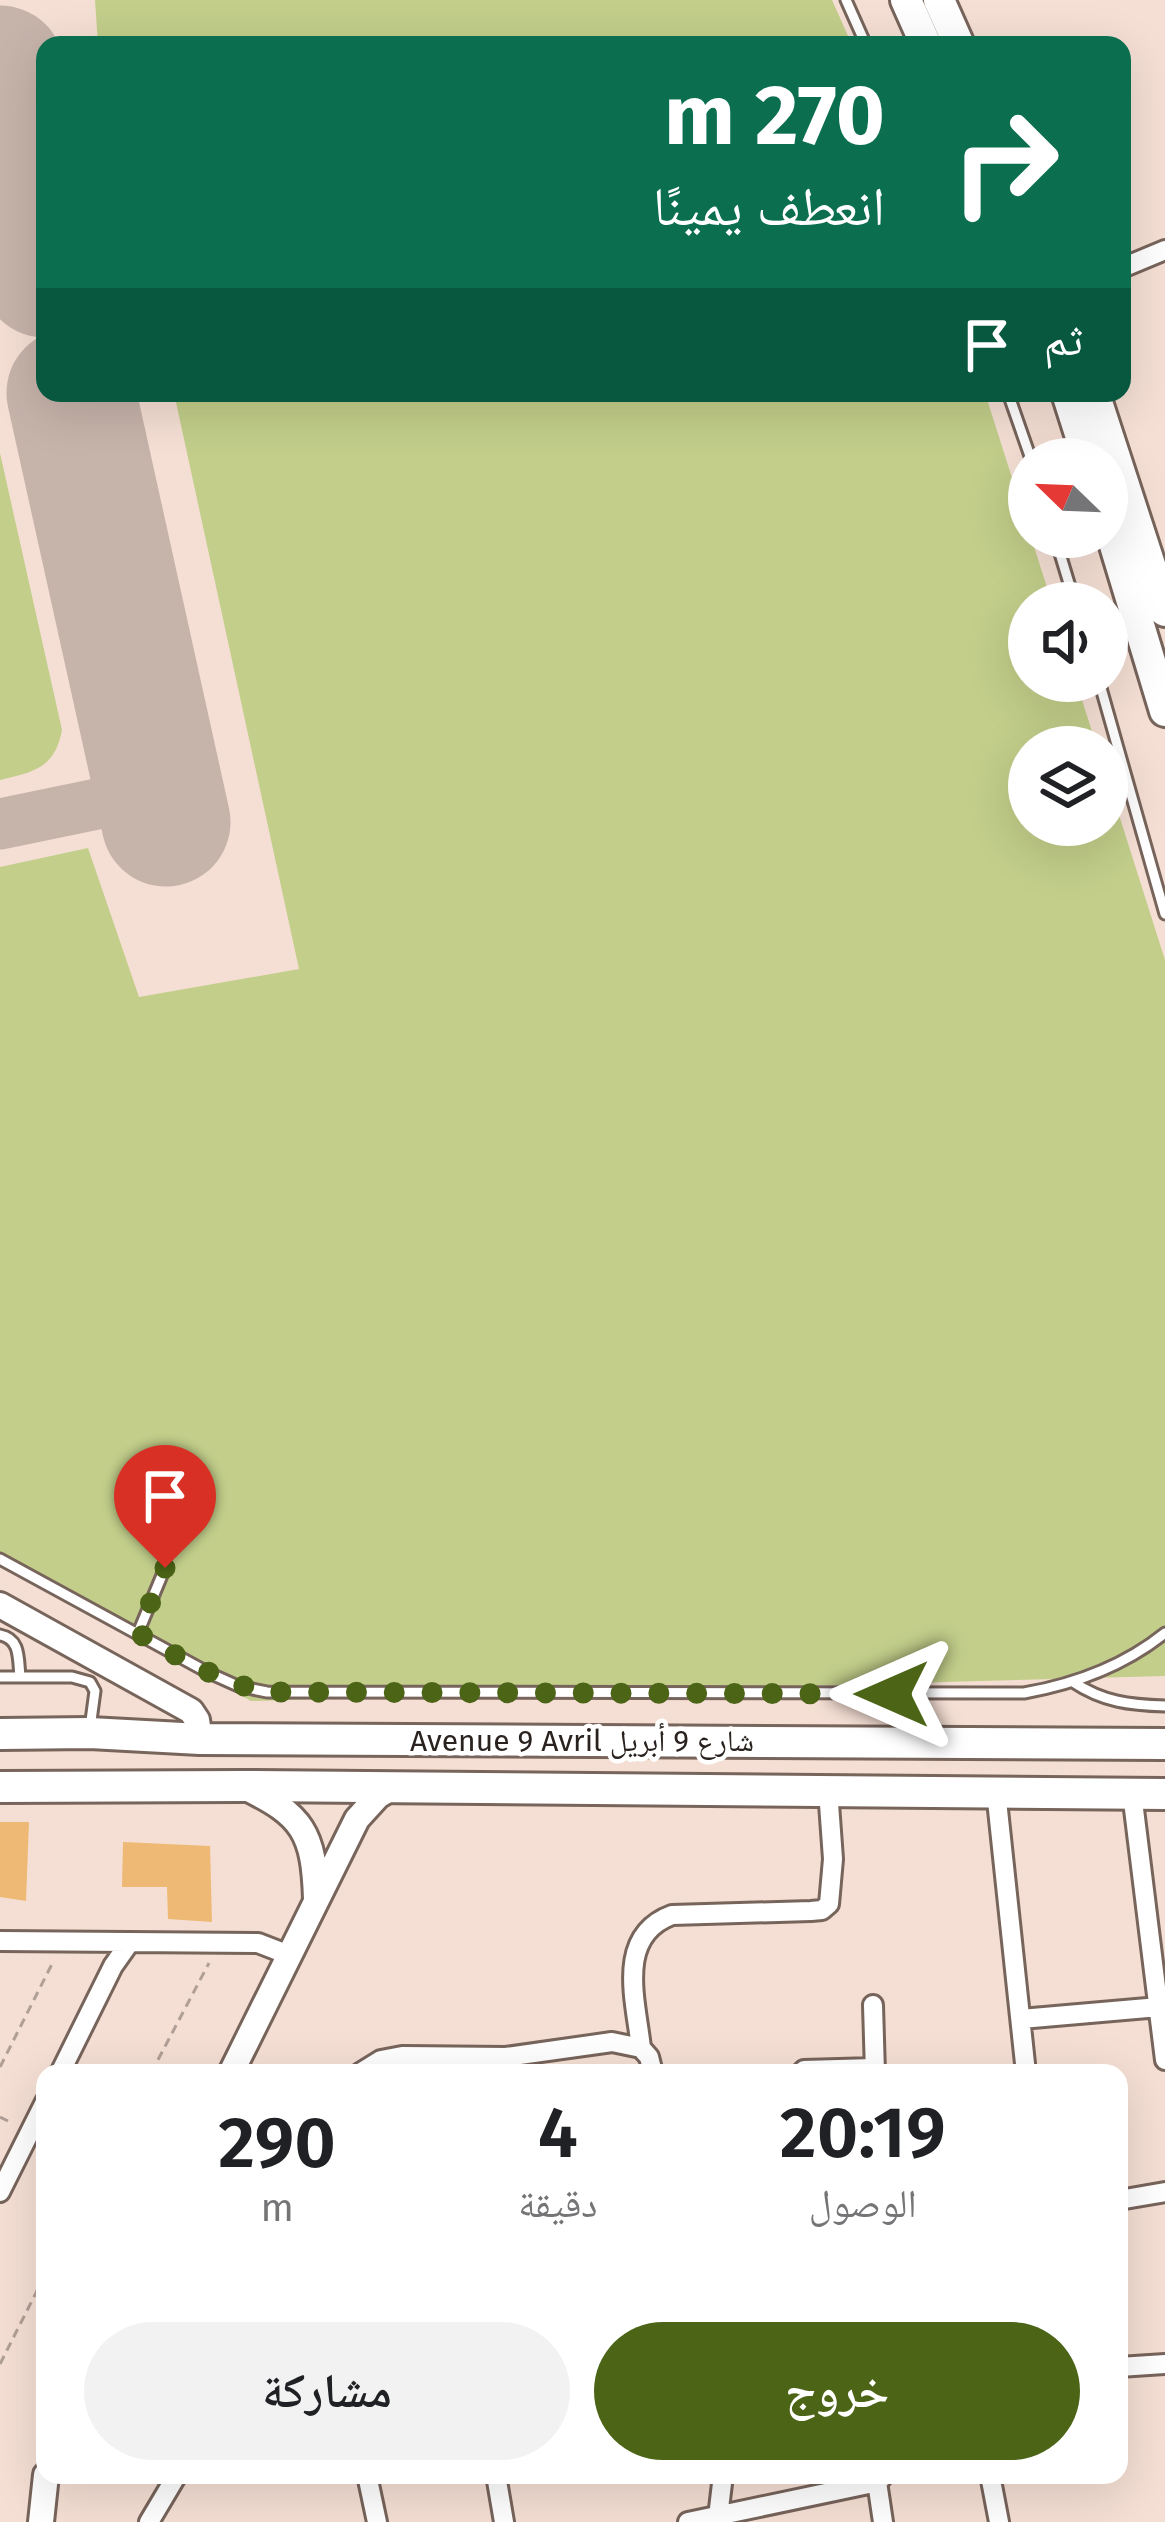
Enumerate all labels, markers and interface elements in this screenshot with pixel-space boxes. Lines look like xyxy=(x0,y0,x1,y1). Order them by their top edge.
text: 270 m xyxy=(664,65,885,166)
icon: right xyxy=(927,84,1083,240)
text: انعطف يمينًا xyxy=(653,175,885,239)
icon: arrive xyxy=(954,312,1020,378)
text: ثم xyxy=(1044,313,1083,367)
north arrow xyxy=(1008,438,1128,558)
map controls xyxy=(1008,438,1128,846)
button: sound xyxy=(1008,582,1128,702)
button: layers xyxy=(1008,726,1128,846)
pin xyxy=(114,1445,216,1568)
icon: arrive xyxy=(132,1463,198,1529)
position arrow xyxy=(829,1631,955,1757)
street label: Avenue 9 Avril شارع 9 أبريل xyxy=(410,1722,754,1760)
text: 4 xyxy=(538,2090,578,2176)
text: 20:19 xyxy=(780,2090,946,2176)
text: 290 xyxy=(218,2100,336,2186)
text: دقيقة xyxy=(518,2181,598,2227)
text: الوصول xyxy=(809,2181,917,2227)
text: m xyxy=(260,2185,294,2231)
button: مشاركة xyxy=(84,2322,570,2460)
button: خروج xyxy=(594,2322,1080,2460)

